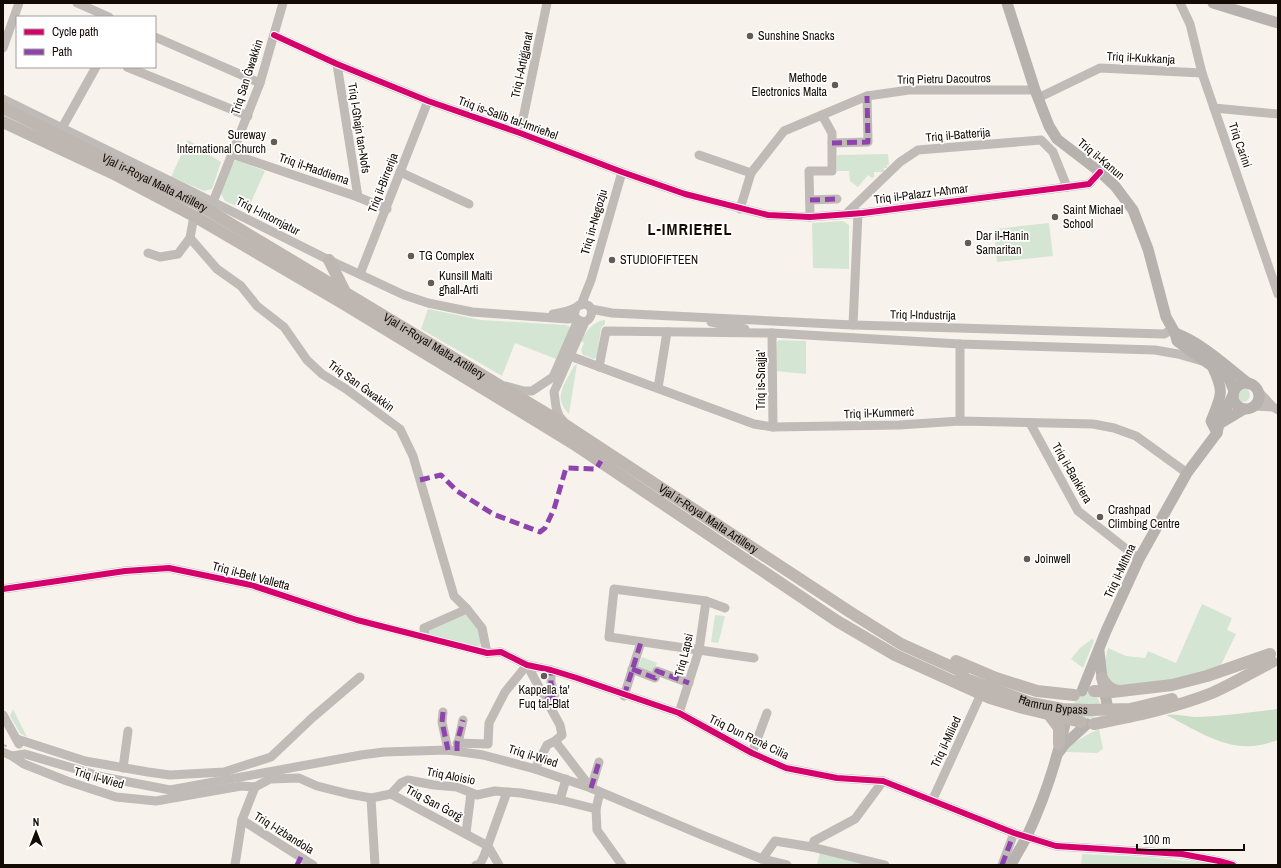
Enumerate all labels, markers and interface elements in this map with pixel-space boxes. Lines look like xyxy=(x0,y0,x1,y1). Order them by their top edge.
legend xyxy=(16,16,156,68)
text: Cycle path xyxy=(52,24,99,40)
place label: Sunshine Snacks xyxy=(758,28,835,44)
street label: Triq l-Artiġjanat xyxy=(507,30,537,100)
marker: Sunshine Snacks xyxy=(745,31,755,41)
street label: Triq San Ġwakkin xyxy=(226,37,267,117)
text: Path xyxy=(52,44,72,60)
street label: Triq il-Kukkanja xyxy=(1106,48,1176,68)
place label: Methode Electronics Malta xyxy=(752,70,828,100)
street label: Triq Pietru Dacoutros xyxy=(897,70,991,88)
marker: Methode Electronics Malta xyxy=(830,80,840,90)
street label: Triq l-Għajn tan-Nofs xyxy=(344,82,374,175)
street label: Triq is-Salib tal-Imrieħel xyxy=(456,92,560,144)
street label: Triq Carini xyxy=(1225,120,1255,170)
street label: Triq il-Batterija xyxy=(925,124,991,146)
place label: Sureway International Church xyxy=(177,127,266,157)
street label: Triq il-Kanun xyxy=(1074,135,1128,183)
marker: Sureway International Church xyxy=(269,137,279,147)
street label: Triq il-Ħaddiema xyxy=(277,149,352,189)
street label: Vjal ir-Royal Malta Artillery xyxy=(99,150,211,216)
street label: Triq il-Birrerija xyxy=(364,150,402,215)
street label: Triq il-Palazz l-Aħmar xyxy=(873,180,970,208)
street label: Triq in-Negozju xyxy=(577,187,611,257)
street label: Triq l-Intornjatur xyxy=(233,193,303,239)
place label: Saint Michael School xyxy=(1063,202,1123,232)
marker: Saint Michael School xyxy=(1050,212,1060,222)
district label: L-IMRIEĦEL xyxy=(647,218,733,240)
place label: Dar il-Ħanin Samaritan xyxy=(976,228,1029,258)
marker: Dar il-Ħanin Samaritan xyxy=(963,238,973,248)
place label: TG Complex xyxy=(419,248,474,264)
marker: TG Complex xyxy=(406,251,416,261)
place label: STUDIOFIFTEEN xyxy=(620,252,698,268)
marker: STUDIOFIFTEEN xyxy=(607,255,617,265)
place label: Kunsill Malti għall-Arti xyxy=(439,268,493,298)
marker: Kunsill Malti għall-Arti xyxy=(426,278,436,288)
street label: Triq l-Industrija xyxy=(890,306,957,324)
street label: Vjal ir-Royal Malta Artillery xyxy=(380,309,488,383)
street label: Triq is-Snajja' xyxy=(753,350,769,410)
street label: Triq San Ġwakkin xyxy=(325,356,398,416)
street label: Triq il-Kummerċ xyxy=(844,404,914,422)
street label: Triq il-Bankiera xyxy=(1048,440,1096,507)
street label: Vjal ir-Royal Malta Artillery xyxy=(655,480,761,557)
place label: Crashpad Climbing Centre xyxy=(1108,502,1180,532)
marker: Crashpad Climbing Centre xyxy=(1095,512,1105,522)
street label: Triq il-Mitħna xyxy=(1100,541,1140,601)
place label: Joinwell xyxy=(1035,551,1071,567)
marker: Joinwell xyxy=(1022,554,1032,564)
street label: Triq il-Belt Valletta xyxy=(210,558,292,594)
street label: Triq Lapsi xyxy=(671,632,697,678)
marker: Kappella ta' Fuq tal-Blat xyxy=(539,671,549,681)
place label: Kappella ta' Fuq tal-Blat xyxy=(518,682,570,712)
street label: Ħamrun Bypass xyxy=(1016,691,1088,718)
street label: Triq Dun Renè Cilia xyxy=(706,711,792,764)
street label: Triq il-Milied xyxy=(927,714,965,770)
street label: Triq il-Wied xyxy=(506,741,560,771)
street label: Triq il-Wied xyxy=(72,763,126,793)
street label: Triq Aloisio xyxy=(425,763,477,789)
street label: Triq San Ġorġ xyxy=(403,780,466,825)
street label: Triq l-Iżbandola xyxy=(251,808,318,858)
north arrow xyxy=(16,812,56,852)
text: N xyxy=(33,815,39,829)
scale bar xyxy=(1137,826,1244,852)
text: 100 m xyxy=(1143,832,1170,848)

